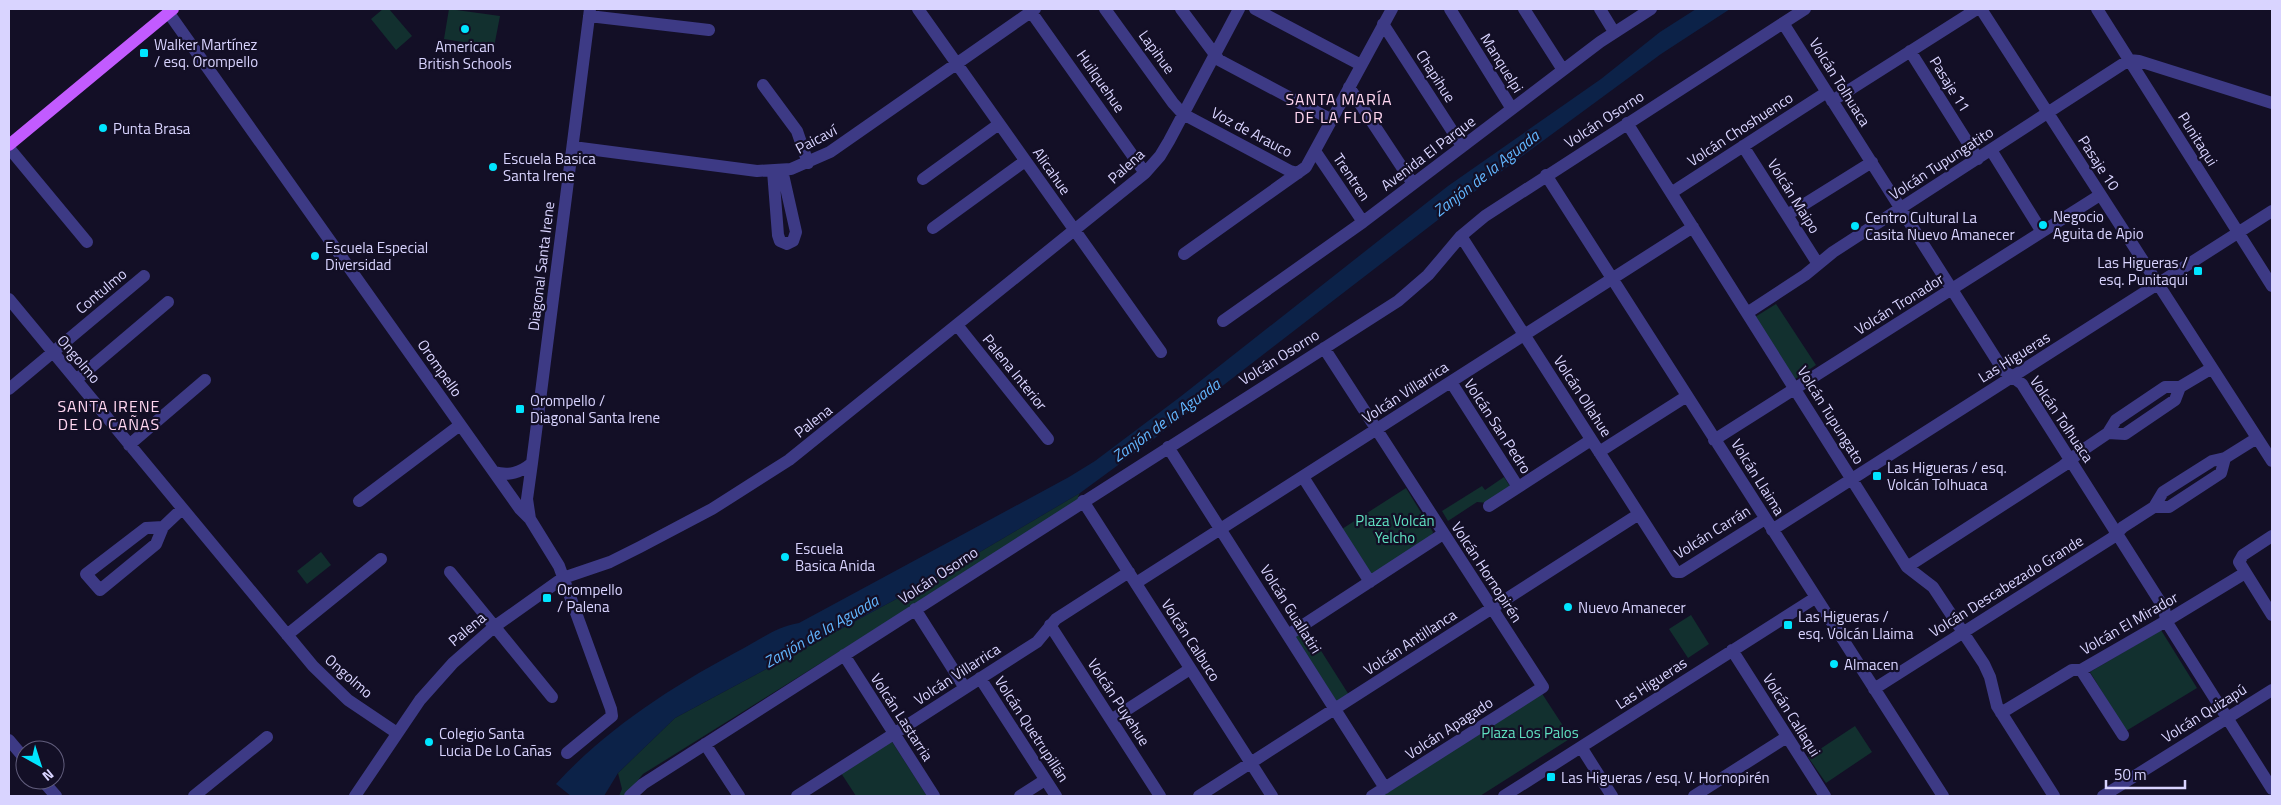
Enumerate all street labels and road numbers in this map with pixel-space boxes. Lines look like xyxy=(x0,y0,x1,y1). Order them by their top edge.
street label: Lapihue xyxy=(1133,25,1181,79)
street label: Manquelpi xyxy=(1475,29,1529,97)
street label: Volcán Tolhuaca xyxy=(1804,33,1877,131)
street label: Huilquehue xyxy=(1071,45,1131,117)
street label: Chapihue xyxy=(1410,45,1462,107)
street label: Pasaje 11 xyxy=(1924,52,1976,116)
street label: Volcán Osorno xyxy=(1560,85,1648,153)
street label: Volcán Choshuenco xyxy=(1682,86,1798,172)
street label: Voz de Arauco xyxy=(1207,101,1297,163)
street label: Punitaqui xyxy=(2172,107,2224,171)
street label: Avenida El Parque xyxy=(1376,110,1480,196)
street label: Paicaví xyxy=(791,118,842,160)
street label: Volcán Tupungatito xyxy=(1884,121,1998,205)
street label: Pasaje 10 xyxy=(2073,131,2125,195)
street label: Alicahue xyxy=(1027,143,1077,199)
street label: Palena xyxy=(1102,143,1150,189)
street label: Trentren xyxy=(1328,149,1376,205)
street label: Volcán Maipo xyxy=(1762,154,1826,238)
street label: Diagonal Santa Irene xyxy=(522,200,560,332)
street label: Contulmo xyxy=(70,263,132,319)
street label: Volcán Tronador xyxy=(1850,267,1948,341)
street label: Volcán Osorno xyxy=(1234,323,1324,391)
street label: Las Higueras xyxy=(1973,326,2055,388)
street label: Palena Interior xyxy=(977,329,1053,415)
street label: Ongolmo xyxy=(52,330,106,388)
street label: Orompello xyxy=(412,334,468,402)
street label: Volcán Ollahue xyxy=(1548,351,1618,441)
street label: Volcán Villarrica xyxy=(1357,355,1453,429)
street label: Volcán Tupungato xyxy=(1792,361,1870,469)
street label: Volcán Tolhuaca xyxy=(2024,371,2100,468)
street label: Volcán San Pedro xyxy=(1459,374,1537,478)
street label: Palena xyxy=(789,398,837,443)
street label: Volcán Llaima xyxy=(1725,434,1791,520)
street label: Volcán Carrán xyxy=(1669,499,1755,565)
street label: Volcán Hornopirén xyxy=(1446,517,1528,627)
street label: Volcán Descabezado Grande xyxy=(1925,529,2087,643)
street label: Volcán Osorno xyxy=(894,541,982,609)
street label: Volcán Guallatiri xyxy=(1254,560,1328,658)
street label: Volcán El Mirador xyxy=(2076,586,2182,660)
street label: Volcán Calbuco xyxy=(1156,594,1226,686)
street label: Volcán Antillanca xyxy=(1359,603,1462,681)
street label: Palena xyxy=(443,606,491,652)
street label: Volcán Villarrica xyxy=(909,637,1005,711)
street label: Ongolmo xyxy=(320,648,378,704)
street label: Las Higueras xyxy=(1611,651,1691,715)
street label: Volcán Puyehue xyxy=(1082,654,1156,750)
street label: Volcán Lastarria xyxy=(865,669,939,766)
street label: Volcán Callaqui xyxy=(1757,669,1827,761)
street label: Volcán Quetrupillán xyxy=(989,671,1075,787)
street label: Volcán Quizapú xyxy=(2157,678,2251,748)
street label: Volcán Apagado xyxy=(1401,691,1497,765)

